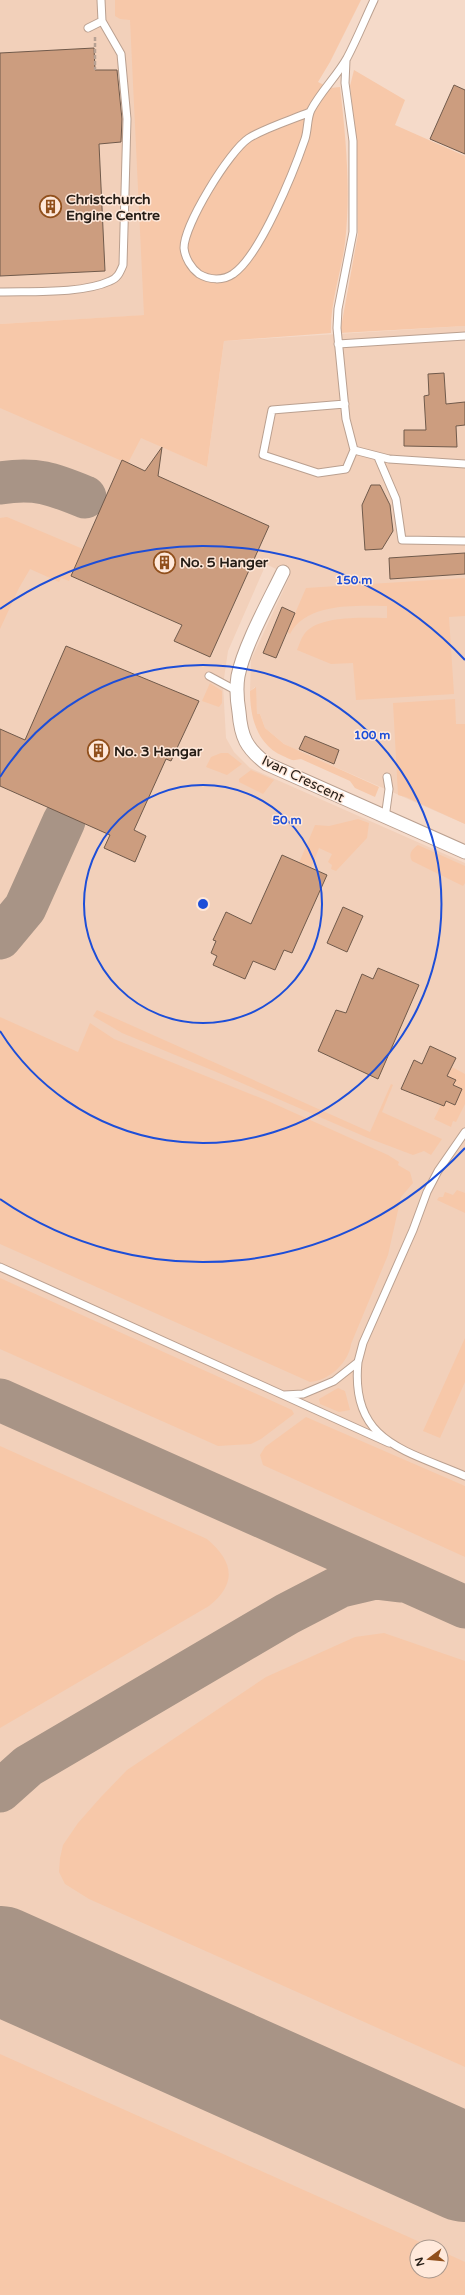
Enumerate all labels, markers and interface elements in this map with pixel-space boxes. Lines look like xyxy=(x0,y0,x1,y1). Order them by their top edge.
place label: Christchurch Engine Centre xyxy=(66,191,160,224)
building icon: Christchurch Engine Centre xyxy=(38,194,64,220)
building icon: No. 5 Hanger xyxy=(152,549,178,575)
place label: No. 5 Hanger xyxy=(180,554,269,571)
text: 150 m xyxy=(336,573,372,587)
text: 100 m xyxy=(354,728,390,742)
building icon: No. 3 Hangar xyxy=(85,738,111,764)
place label: No. 3 Hangar xyxy=(114,743,203,760)
street label: Ivan Crescent xyxy=(259,752,348,807)
text: 50 m xyxy=(272,813,302,827)
centre of rings xyxy=(196,897,210,911)
north arrow xyxy=(409,2239,449,2279)
text: N xyxy=(412,2256,427,2268)

